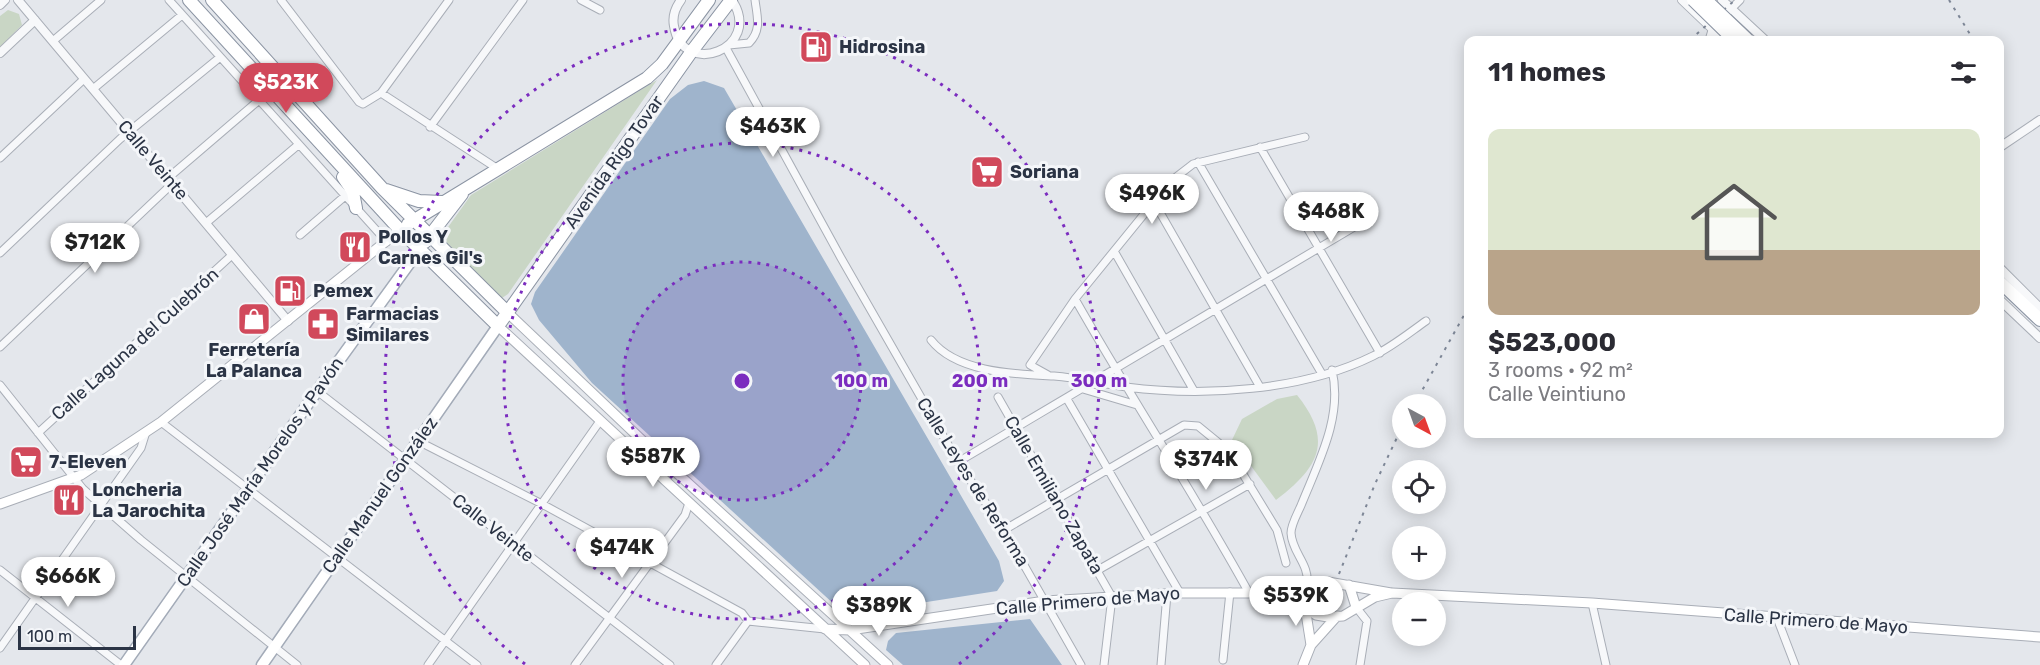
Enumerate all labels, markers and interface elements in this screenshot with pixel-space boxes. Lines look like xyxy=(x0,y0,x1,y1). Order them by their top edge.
fuel station icon: Hidrosina xyxy=(798,29,834,65)
place label: Hidrosina xyxy=(839,36,925,58)
icon: filters xyxy=(1947,56,1980,89)
text: 11 homes xyxy=(1488,57,1606,88)
pin: $523K xyxy=(244,63,328,114)
text: $523K xyxy=(253,70,319,94)
street label: Avenida Rigo Tovar xyxy=(560,91,668,233)
pin: $463K xyxy=(731,107,815,158)
text: $463K xyxy=(740,114,806,138)
street label: Calle Veinte xyxy=(113,115,193,205)
supermarket icon: Soriana xyxy=(969,154,1005,190)
place label: Soriana xyxy=(1010,161,1079,183)
icon: home xyxy=(1680,168,1788,276)
pin: $496K xyxy=(1110,174,1194,225)
text: $496K xyxy=(1119,181,1185,205)
pin: $468K xyxy=(1289,192,1373,243)
text: $468K xyxy=(1298,199,1364,223)
pin: $712K xyxy=(53,223,137,274)
place label: Pollos Y Carnes Gil's xyxy=(378,226,483,269)
restaurant icon: Pollos Y Carnes Gil's xyxy=(337,229,373,265)
text: $712K xyxy=(64,230,126,254)
street label: Calle Laguna del Culebrón xyxy=(47,263,223,425)
fuel station icon: Pemex xyxy=(272,273,308,309)
place label: Pemex xyxy=(313,280,374,302)
shop icon: Ferretería La Palanca xyxy=(236,301,272,337)
place label: Farmacias Similares xyxy=(346,303,439,346)
pharmacy icon: Farmacias Similares xyxy=(305,306,341,342)
text: $523,000 xyxy=(1488,327,1616,358)
place label: Ferretería La Palanca xyxy=(206,339,302,382)
street label: Calle José María Morelos y Pavón xyxy=(172,353,348,591)
text: 3 rooms · 92 m² xyxy=(1488,358,1633,382)
text: 100 m xyxy=(834,370,888,392)
text: 200 m xyxy=(952,370,1008,392)
text: 300 m xyxy=(1071,370,1127,392)
centre of rings xyxy=(732,371,752,391)
text: Calle Veintiuno xyxy=(1488,382,1626,406)
street label: Calle Leyes de Reforma xyxy=(912,394,1034,570)
north arrow xyxy=(1392,394,1446,448)
map controls xyxy=(1392,394,1446,646)
street label: Calle Manuel González xyxy=(318,412,442,578)
street label: Calle Emiliano Zapata xyxy=(1000,412,1108,578)
pin: $587K xyxy=(611,437,695,488)
pin: $374K xyxy=(1164,440,1248,491)
supermarket icon: 7-Eleven xyxy=(8,444,44,480)
text: $587K xyxy=(621,444,685,468)
text: $374K xyxy=(1174,447,1238,471)
place label: 7-Eleven xyxy=(49,451,127,473)
button: locate xyxy=(1392,460,1446,514)
place label: Loncheria La Jarochita xyxy=(92,479,205,522)
restaurant icon: Loncheria La Jarochita xyxy=(51,482,87,518)
street label: Calle Veinte xyxy=(448,489,538,567)
button: + xyxy=(1392,526,1446,580)
pin: $474K xyxy=(580,528,664,579)
text: $474K xyxy=(590,535,654,559)
pin: $666K xyxy=(26,557,110,608)
text: $666K xyxy=(35,564,101,588)
pin: $539K xyxy=(1254,576,1338,627)
street label: Calle Primero de Mayo xyxy=(995,582,1181,620)
text: $539K xyxy=(1263,583,1329,607)
pin: $389K xyxy=(837,586,921,637)
button: − xyxy=(1392,592,1446,646)
text: $389K xyxy=(846,593,912,617)
street label: Calle Primero de Mayo xyxy=(1723,604,1909,638)
scale bar xyxy=(18,623,136,650)
text: 100 m xyxy=(27,627,72,646)

